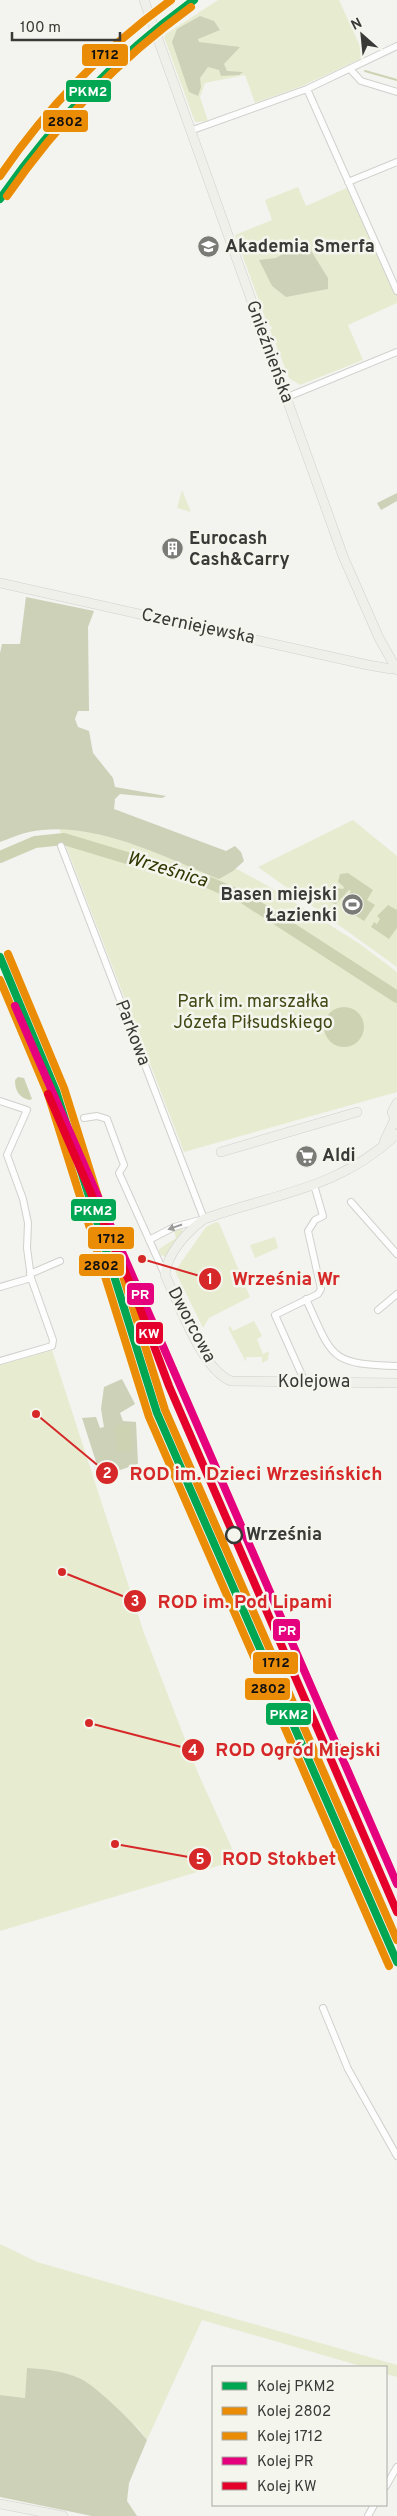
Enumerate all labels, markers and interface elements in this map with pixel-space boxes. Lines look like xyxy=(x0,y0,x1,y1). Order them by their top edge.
scale bar xyxy=(12,10,120,42)
north arrow xyxy=(337,10,387,60)
text: N xyxy=(348,15,365,35)
text: 100 m xyxy=(20,19,61,38)
line badge: 1712 xyxy=(81,43,129,67)
text: 1712 xyxy=(91,47,119,64)
line badge: PKM2 xyxy=(65,79,112,103)
text: PKM2 xyxy=(69,84,107,101)
line badge: 2802 xyxy=(42,109,89,133)
text: 2802 xyxy=(48,114,82,131)
school or university icon: Akademia Smerfa xyxy=(197,235,221,259)
place label: Akademia Smerfa xyxy=(225,236,375,259)
street label: Gnieźnieńska xyxy=(240,298,298,406)
place label: Eurocash Cash&Carry xyxy=(189,528,290,572)
building icon: Eurocash Cash&Carry xyxy=(161,537,185,561)
street label: Czerniejewska xyxy=(139,604,257,650)
water label: Wrześnica xyxy=(124,846,210,894)
place label: Basen miejski Łazienki xyxy=(220,884,337,928)
sports icon: Basen miejski Łazienki xyxy=(341,893,365,917)
park label: Park im. marszałka Józefa Piłsudskiego xyxy=(173,991,333,1035)
street label: Parkowa xyxy=(109,997,155,1069)
supermarket icon: Aldi xyxy=(294,1144,318,1168)
place label: Aldi xyxy=(322,1145,356,1168)
line badge: PKM2 xyxy=(70,1198,117,1222)
text: PKM2 xyxy=(74,1203,112,1220)
one-way arrow xyxy=(168,1224,183,1232)
line badge: 1712 xyxy=(87,1226,135,1250)
text: 1712 xyxy=(97,1231,125,1248)
line badge: 2802 xyxy=(78,1253,125,1277)
text: 2802 xyxy=(84,1258,118,1275)
callout: Września Wr xyxy=(197,1262,350,1296)
text: Września Wr xyxy=(232,1268,340,1292)
text: 1 xyxy=(207,1271,213,1290)
line badge: PR xyxy=(126,1282,155,1306)
street label: Dworcowa xyxy=(161,1283,221,1367)
text: PR xyxy=(131,1287,149,1304)
line badge: KW xyxy=(135,1321,164,1345)
text: KW xyxy=(138,1326,160,1343)
street label: Kolejowa xyxy=(278,1371,350,1394)
callout: ROD im. Dzieci Wrzesińskich xyxy=(95,1456,393,1490)
text: ROD im. Dzieci Wrzesińskich xyxy=(130,1463,383,1487)
text: 2 xyxy=(102,1465,112,1484)
place label: Września xyxy=(246,1524,322,1547)
marker: Września xyxy=(225,1526,243,1544)
callout: ROD im. Pod Lipami xyxy=(123,1584,343,1618)
text: ROD im. Pod Lipami xyxy=(158,1591,332,1615)
text: 3 xyxy=(131,1593,140,1612)
line badge: PR xyxy=(272,1618,301,1642)
text: PR xyxy=(278,1623,296,1640)
line badge: 1712 xyxy=(252,1651,299,1675)
text: 1712 xyxy=(262,1655,290,1672)
line badge: 2802 xyxy=(244,1677,291,1701)
text: 2802 xyxy=(251,1681,285,1698)
line badge: PKM2 xyxy=(265,1702,312,1726)
text: PKM2 xyxy=(270,1707,308,1724)
callout: ROD Ogród Miejski xyxy=(180,1733,391,1767)
text: ROD Ogród Miejski xyxy=(215,1739,381,1763)
text: 4 xyxy=(188,1742,198,1761)
callout: ROD Stokbet xyxy=(187,1842,346,1876)
text: ROD Stokbet xyxy=(222,1848,336,1872)
text: 5 xyxy=(195,1851,205,1870)
legend xyxy=(212,2366,387,2506)
text: Kolej PKM2 xyxy=(257,2378,335,2397)
text: Kolej 2802 xyxy=(257,2403,331,2422)
text: Kolej 1712 xyxy=(257,2428,323,2447)
text: Kolej PR xyxy=(257,2453,314,2472)
text: Kolej KW xyxy=(257,2478,317,2497)

